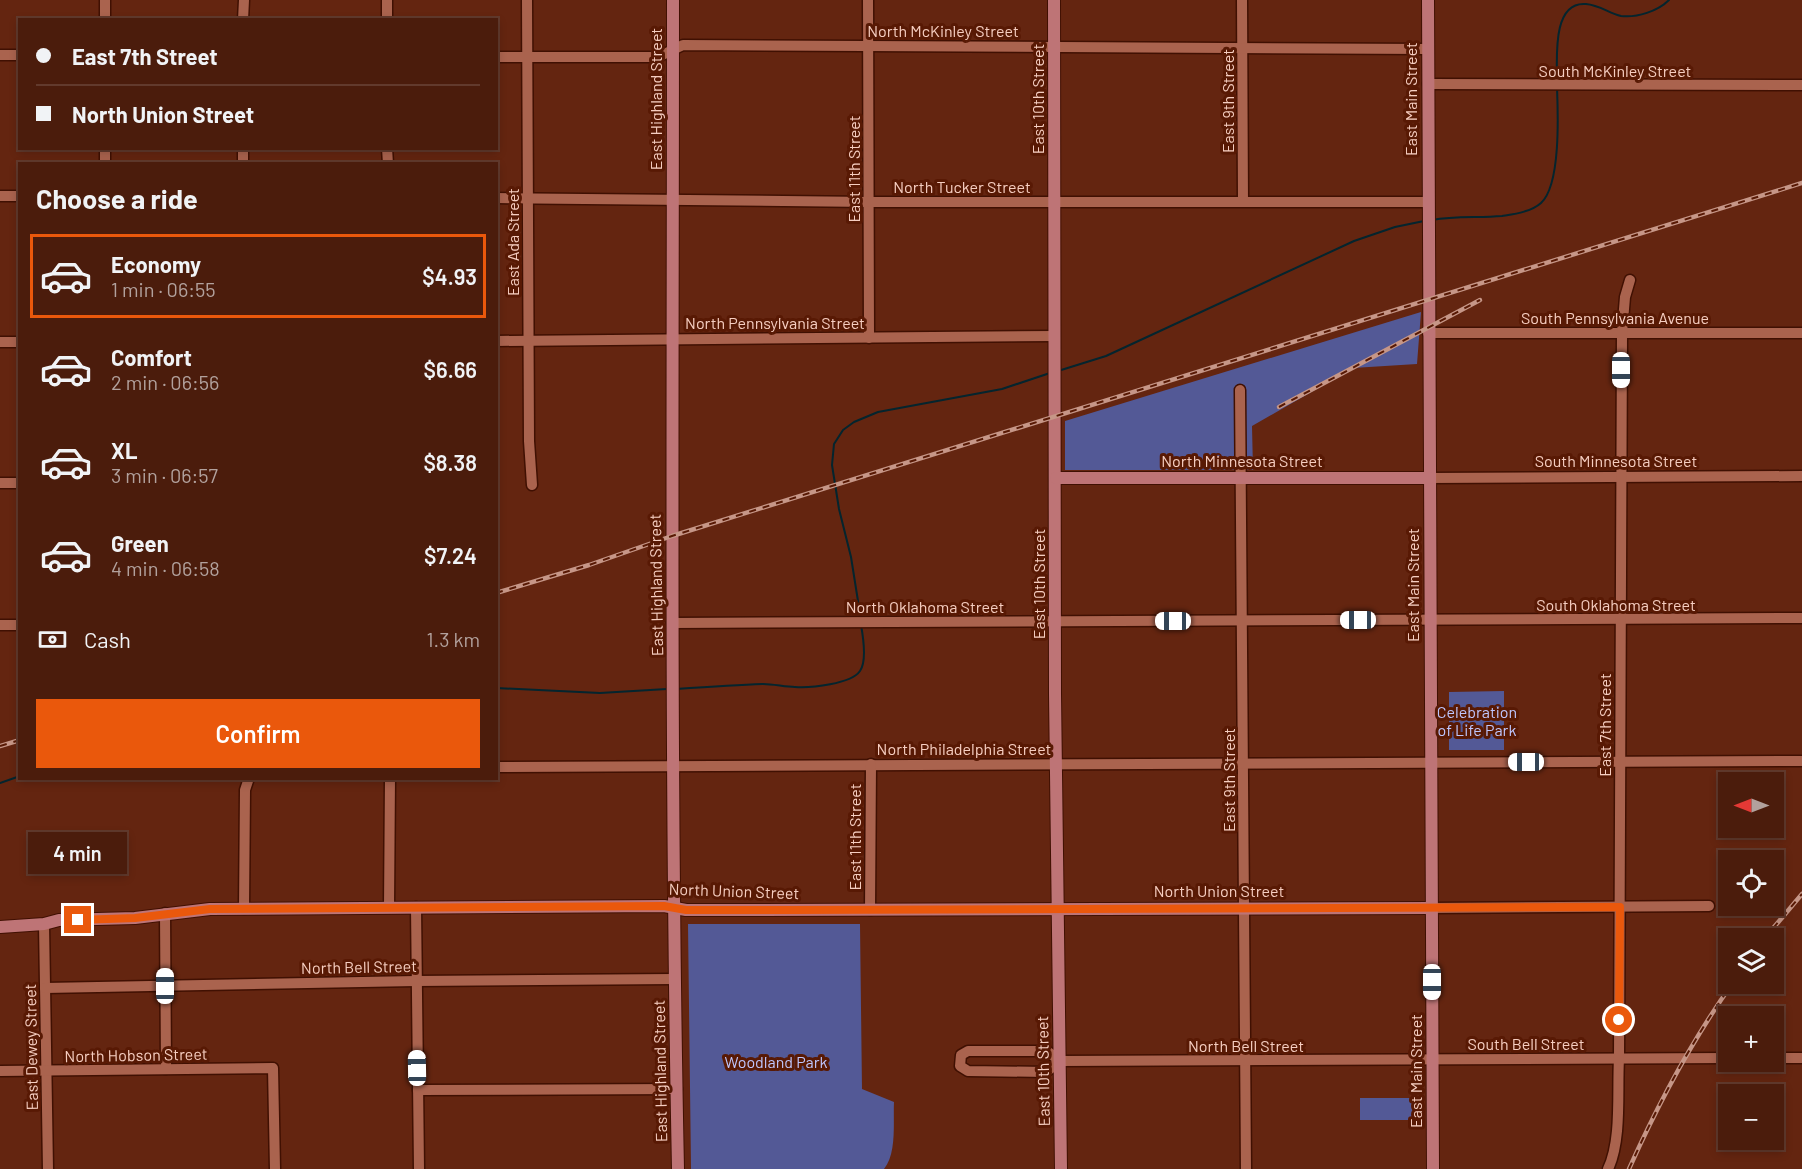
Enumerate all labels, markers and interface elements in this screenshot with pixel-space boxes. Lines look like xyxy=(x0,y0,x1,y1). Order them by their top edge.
street label: North McKinley Street xyxy=(867,21,1019,40)
street label: East Highland Street xyxy=(646,28,665,170)
street label: East Main Street xyxy=(1401,42,1420,156)
text: East 7th Street xyxy=(72,43,218,69)
street label: East 10th Street xyxy=(1028,44,1047,154)
street label: East 9th Street xyxy=(1218,49,1237,153)
street label: South McKinley Street xyxy=(1539,61,1691,80)
text: North Union Street xyxy=(72,101,254,127)
street label: East 11th Street xyxy=(844,115,863,223)
street label: North Tucker Street xyxy=(893,177,1031,196)
text: Choose a ride xyxy=(36,182,198,214)
street label: East Ada Street xyxy=(503,188,522,296)
icon: car xyxy=(39,249,93,303)
text: Economy xyxy=(111,251,201,277)
text: $4.93 xyxy=(422,263,477,289)
text: 1 min · 06:55 xyxy=(111,277,216,301)
street label: South Pennsylvania Avenue xyxy=(1521,308,1709,327)
street label: North Pennsylvania Street xyxy=(685,313,865,332)
icon: car xyxy=(39,342,93,396)
text: Comfort xyxy=(111,344,192,370)
car xyxy=(1612,352,1630,388)
text: $6.66 xyxy=(424,356,477,382)
text: 2 min · 06:56 xyxy=(111,370,219,394)
icon: car xyxy=(39,435,93,489)
text: XL xyxy=(111,437,137,463)
text: $8.38 xyxy=(423,449,477,475)
street label: North Minnesota Street xyxy=(1161,451,1323,470)
street label: South Minnesota Street xyxy=(1535,451,1697,470)
text: 3 min · 06:57 xyxy=(111,463,218,487)
street label: East Highland Street xyxy=(645,514,666,656)
icon: car xyxy=(39,528,93,582)
street label: East Main Street xyxy=(1403,528,1422,642)
street label: East 10th Street xyxy=(1029,529,1048,639)
text: Green xyxy=(111,530,169,556)
text: $7.24 xyxy=(424,542,477,568)
text: 4 min · 06:58 xyxy=(111,556,220,580)
street label: South Oklahoma Street xyxy=(1536,595,1696,614)
street label: North Oklahoma Street xyxy=(846,597,1004,616)
car xyxy=(1340,611,1376,629)
car xyxy=(1155,612,1191,630)
icon: cash xyxy=(36,623,69,656)
text: Cash xyxy=(84,626,131,652)
text: 1.3 km xyxy=(427,627,480,651)
street label: East 7th Street xyxy=(1595,673,1614,777)
button: Confirm xyxy=(36,699,480,768)
park label: Celebration of Life Park xyxy=(1437,702,1517,739)
street label: East 9th Street xyxy=(1219,728,1238,832)
street label: North Philadelphia Street xyxy=(877,739,1051,758)
car xyxy=(1508,753,1544,771)
north arrow xyxy=(1718,772,1784,838)
map controls xyxy=(1718,772,1784,1150)
street label: East 11th Street xyxy=(845,783,864,891)
callout: 4 min xyxy=(28,833,128,875)
text: 4 min xyxy=(53,841,102,865)
button: locate xyxy=(1718,850,1784,916)
street label: North Union Street xyxy=(668,879,800,902)
street label: North Union Street xyxy=(1154,881,1284,900)
route end xyxy=(64,906,91,933)
button: layers xyxy=(1718,928,1784,994)
street label: North Bell Street xyxy=(301,956,417,977)
car xyxy=(1423,964,1441,1000)
car xyxy=(156,968,174,1004)
street label: East Dewey Street xyxy=(20,984,41,1110)
street label: East Highland Street xyxy=(649,1000,670,1142)
route start xyxy=(1605,1006,1632,1033)
button: + xyxy=(1718,1006,1784,1072)
street label: East Main Street xyxy=(1406,1014,1425,1128)
street label: East 10th Street xyxy=(1032,1016,1053,1126)
street label: South Bell Street xyxy=(1467,1034,1585,1053)
street label: North Bell Street xyxy=(1188,1036,1304,1055)
street label: North Hobson Street xyxy=(64,1044,208,1065)
car xyxy=(408,1050,426,1086)
park label: Woodland Park xyxy=(724,1052,828,1071)
button: − xyxy=(1718,1084,1784,1150)

